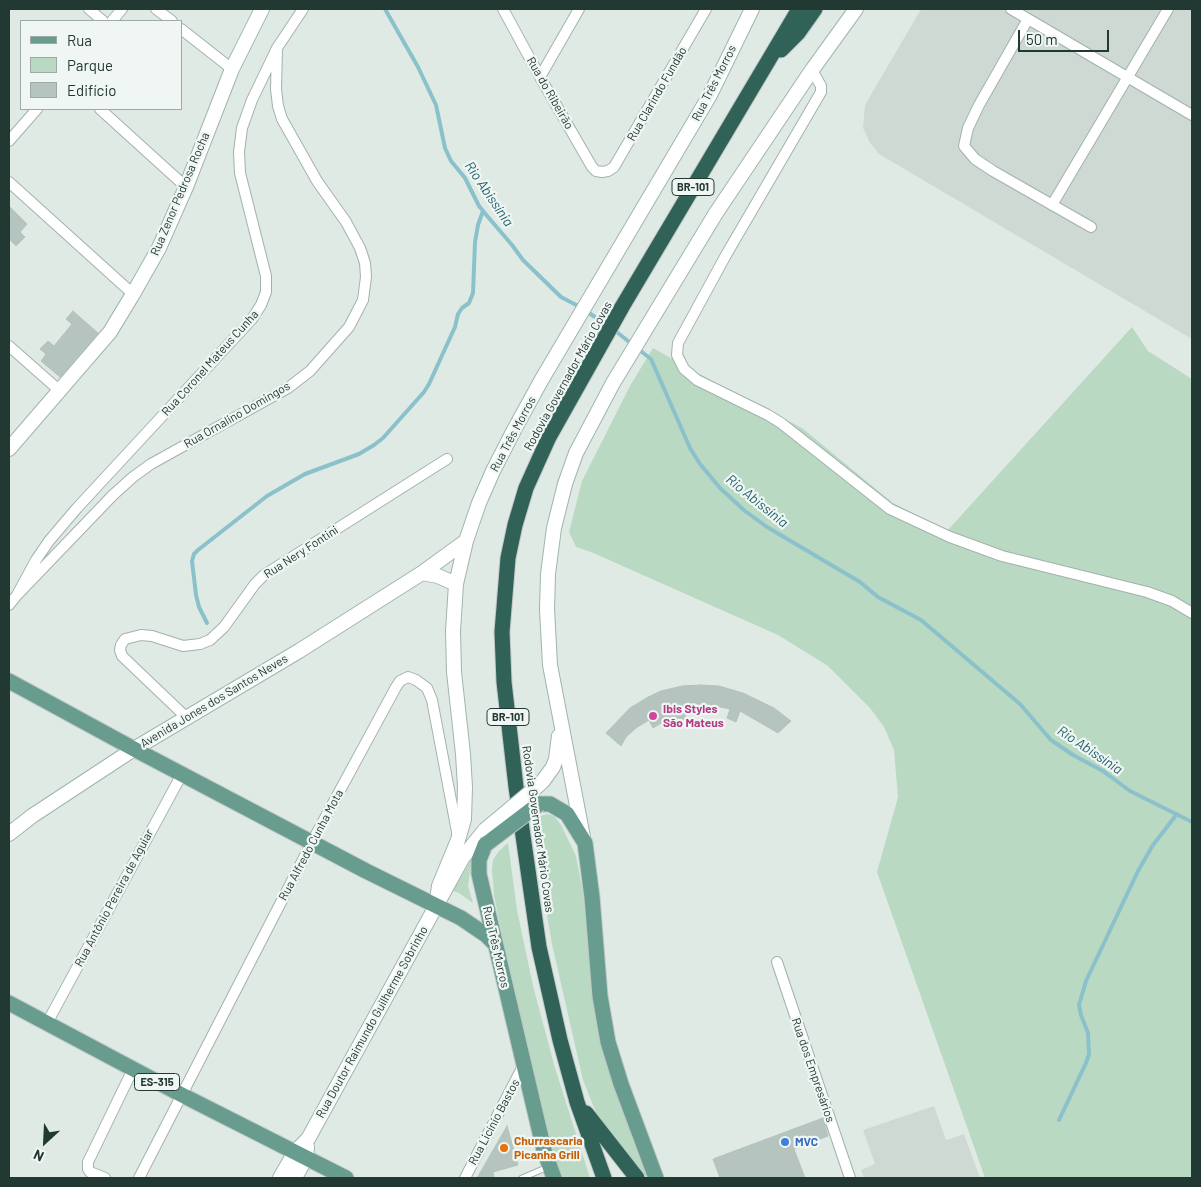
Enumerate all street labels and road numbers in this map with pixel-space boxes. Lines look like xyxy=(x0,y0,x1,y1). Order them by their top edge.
street label: Rua Três Morros xyxy=(689,43,739,123)
street label: Rua Clarindo Fundão xyxy=(624,44,690,144)
street label: Rua do Ribeirão xyxy=(524,54,576,132)
street label: Rua Zenor Pedrosa Rocha xyxy=(147,130,213,258)
road number: BR-101 xyxy=(672,178,714,196)
street label: Rodovia Governador Mário Covas xyxy=(521,299,615,453)
street label: Rua Coronel Mateus Cunha xyxy=(159,307,261,419)
street label: Rua Ornalino Domingos xyxy=(181,379,293,451)
street label: Rua Três Morros xyxy=(487,394,539,474)
street label: Rua Nery Fontini xyxy=(261,523,341,581)
street label: Avenida Jones dos Santos Neves xyxy=(138,651,290,751)
road number: BR-101 xyxy=(487,709,529,726)
street label: Rodovia Governador Mário Covas xyxy=(519,745,557,913)
street label: Rua Alfredo Cunha Mota xyxy=(276,787,346,903)
street label: Rua Antônio Pereira de Aguiar xyxy=(72,827,156,969)
street label: Rua Três Morros xyxy=(480,905,512,989)
street label: Rua Doutor Raimundo Guilherme Sobrinho xyxy=(313,923,431,1121)
street label: Rua dos Empresários xyxy=(788,1016,838,1124)
road number: ES-315 xyxy=(134,1074,180,1090)
street label: Rua Licínio Bastos xyxy=(465,1077,523,1167)

